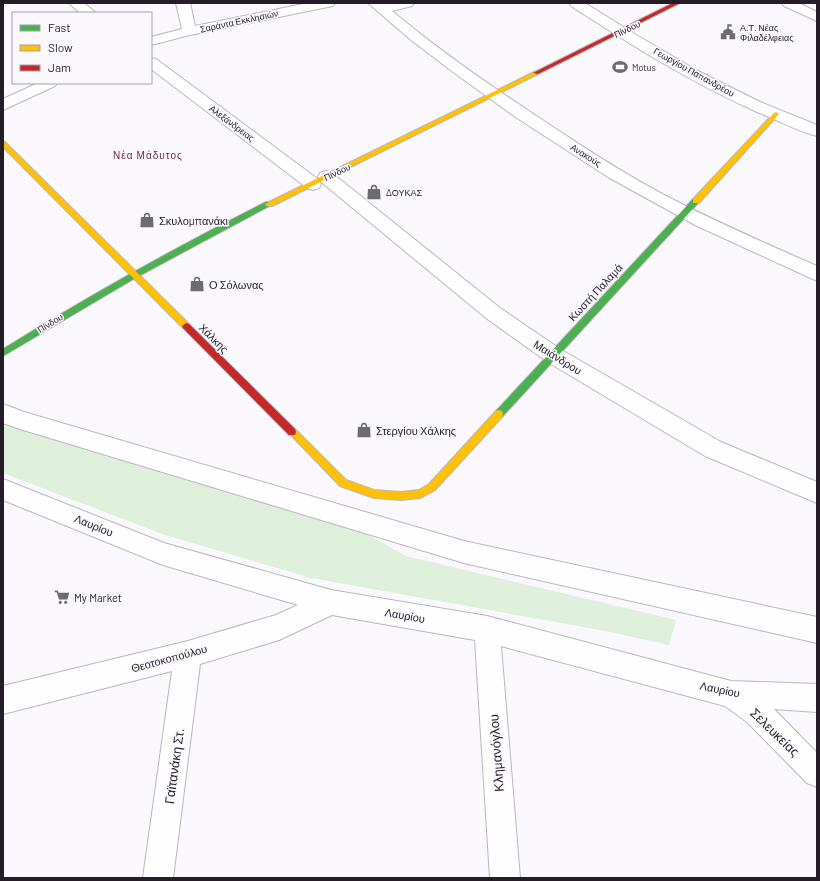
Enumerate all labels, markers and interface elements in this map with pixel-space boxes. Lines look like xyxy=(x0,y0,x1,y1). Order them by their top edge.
street label: Σαράντα Εκκλησιών xyxy=(199,7,280,35)
legend xyxy=(12,12,152,84)
street label: Πίνδου xyxy=(612,18,642,40)
text: Fast xyxy=(48,20,71,34)
place label: Α.Τ. Νέας Φιλαδέλφειας xyxy=(740,22,794,43)
public building icon: Α.Τ. Νέας Φιλαδέλφειας xyxy=(719,23,737,41)
text: Slow xyxy=(48,40,73,54)
street label: Γεωργίου Παπανδρέου xyxy=(652,45,736,99)
sports icon: Motus xyxy=(611,58,629,76)
text: Jam xyxy=(48,60,71,74)
place label: Motus xyxy=(632,62,656,73)
street label: Αλεξάνδρειας xyxy=(207,102,257,144)
street label: Ανακούς xyxy=(569,141,604,169)
district label: Νέα Μάδυτος xyxy=(113,149,183,161)
street label: Πίνδου xyxy=(322,161,352,183)
shop icon: ΔΟΥΚΑΣ xyxy=(365,183,383,201)
place label: ΔΟΥΚΑΣ xyxy=(386,187,422,198)
shop icon: Σκυλομπανάκι xyxy=(138,211,156,229)
place label: Σκυλομπανάκι xyxy=(159,214,229,227)
street label: Κωστή Παλαμά xyxy=(565,260,625,323)
shop icon: Ο Σόλωνας xyxy=(188,275,206,293)
place label: Ο Σόλωνας xyxy=(209,278,264,291)
street label: Πίνδου xyxy=(35,311,65,335)
street label: Χάλκης xyxy=(197,321,231,355)
street label: Μαιάνδρου xyxy=(532,337,584,377)
shop icon: Στεργίου Χάλκης xyxy=(355,421,373,439)
place label: Στεργίου Χάλκης xyxy=(376,424,456,437)
street label: Λαυρίου xyxy=(73,511,115,539)
supermarket icon: My Market xyxy=(53,588,71,606)
place label: My Market xyxy=(74,591,122,604)
street label: Λαυρίου xyxy=(384,605,426,625)
street label: Θεοτοκοπούλου xyxy=(130,642,208,674)
street label: Λαυρίου xyxy=(699,678,741,700)
street label: Σελευκείας xyxy=(747,705,803,759)
street label: Κλημανόγλου xyxy=(485,714,507,792)
street label: Γαϊτανάκη Στ. xyxy=(161,727,187,805)

